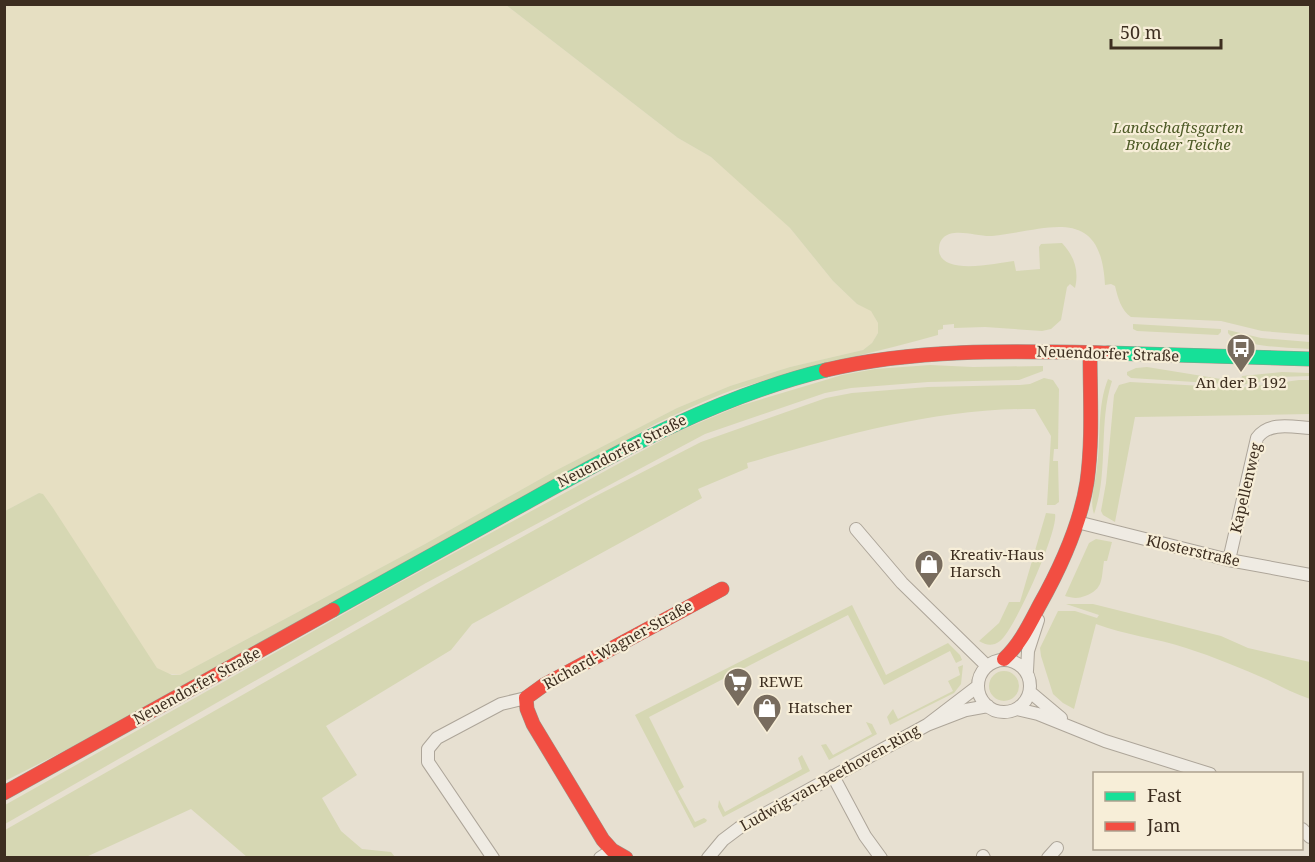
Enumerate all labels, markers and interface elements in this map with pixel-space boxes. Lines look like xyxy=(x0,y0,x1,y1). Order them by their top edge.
scale bar xyxy=(1111,12,1220,50)
text: 50 m xyxy=(1120,20,1162,44)
park label: Landschaftsgarten Brodaer Teiche xyxy=(1112,117,1243,154)
bus stop icon: An der B 192 xyxy=(1225,332,1257,374)
street label: Neuendorfer Straße xyxy=(1036,341,1180,365)
place label: An der B 192 xyxy=(1195,372,1287,392)
street label: Neuendorfer Straße xyxy=(554,409,690,491)
street label: Kapellenweg xyxy=(1225,441,1265,535)
street label: Klosterstraße xyxy=(1144,529,1242,571)
place label: Kreativ-Haus Harsch xyxy=(950,544,1044,581)
shop icon: Kreativ-Haus Harsch xyxy=(913,548,945,590)
street label: Richard-Wagner-Straße xyxy=(539,595,696,694)
street label: Neuendorfer Straße xyxy=(129,642,264,728)
supermarket icon: REWE xyxy=(722,666,754,708)
place label: REWE xyxy=(759,671,803,691)
shop icon: Hatscher xyxy=(751,692,783,734)
place label: Hatscher xyxy=(788,697,852,717)
street label: Ludwig-van-Beethoven-Ring xyxy=(736,719,923,835)
legend xyxy=(1093,772,1303,850)
text: Fast xyxy=(1147,783,1182,807)
text: Jam xyxy=(1146,813,1181,837)

